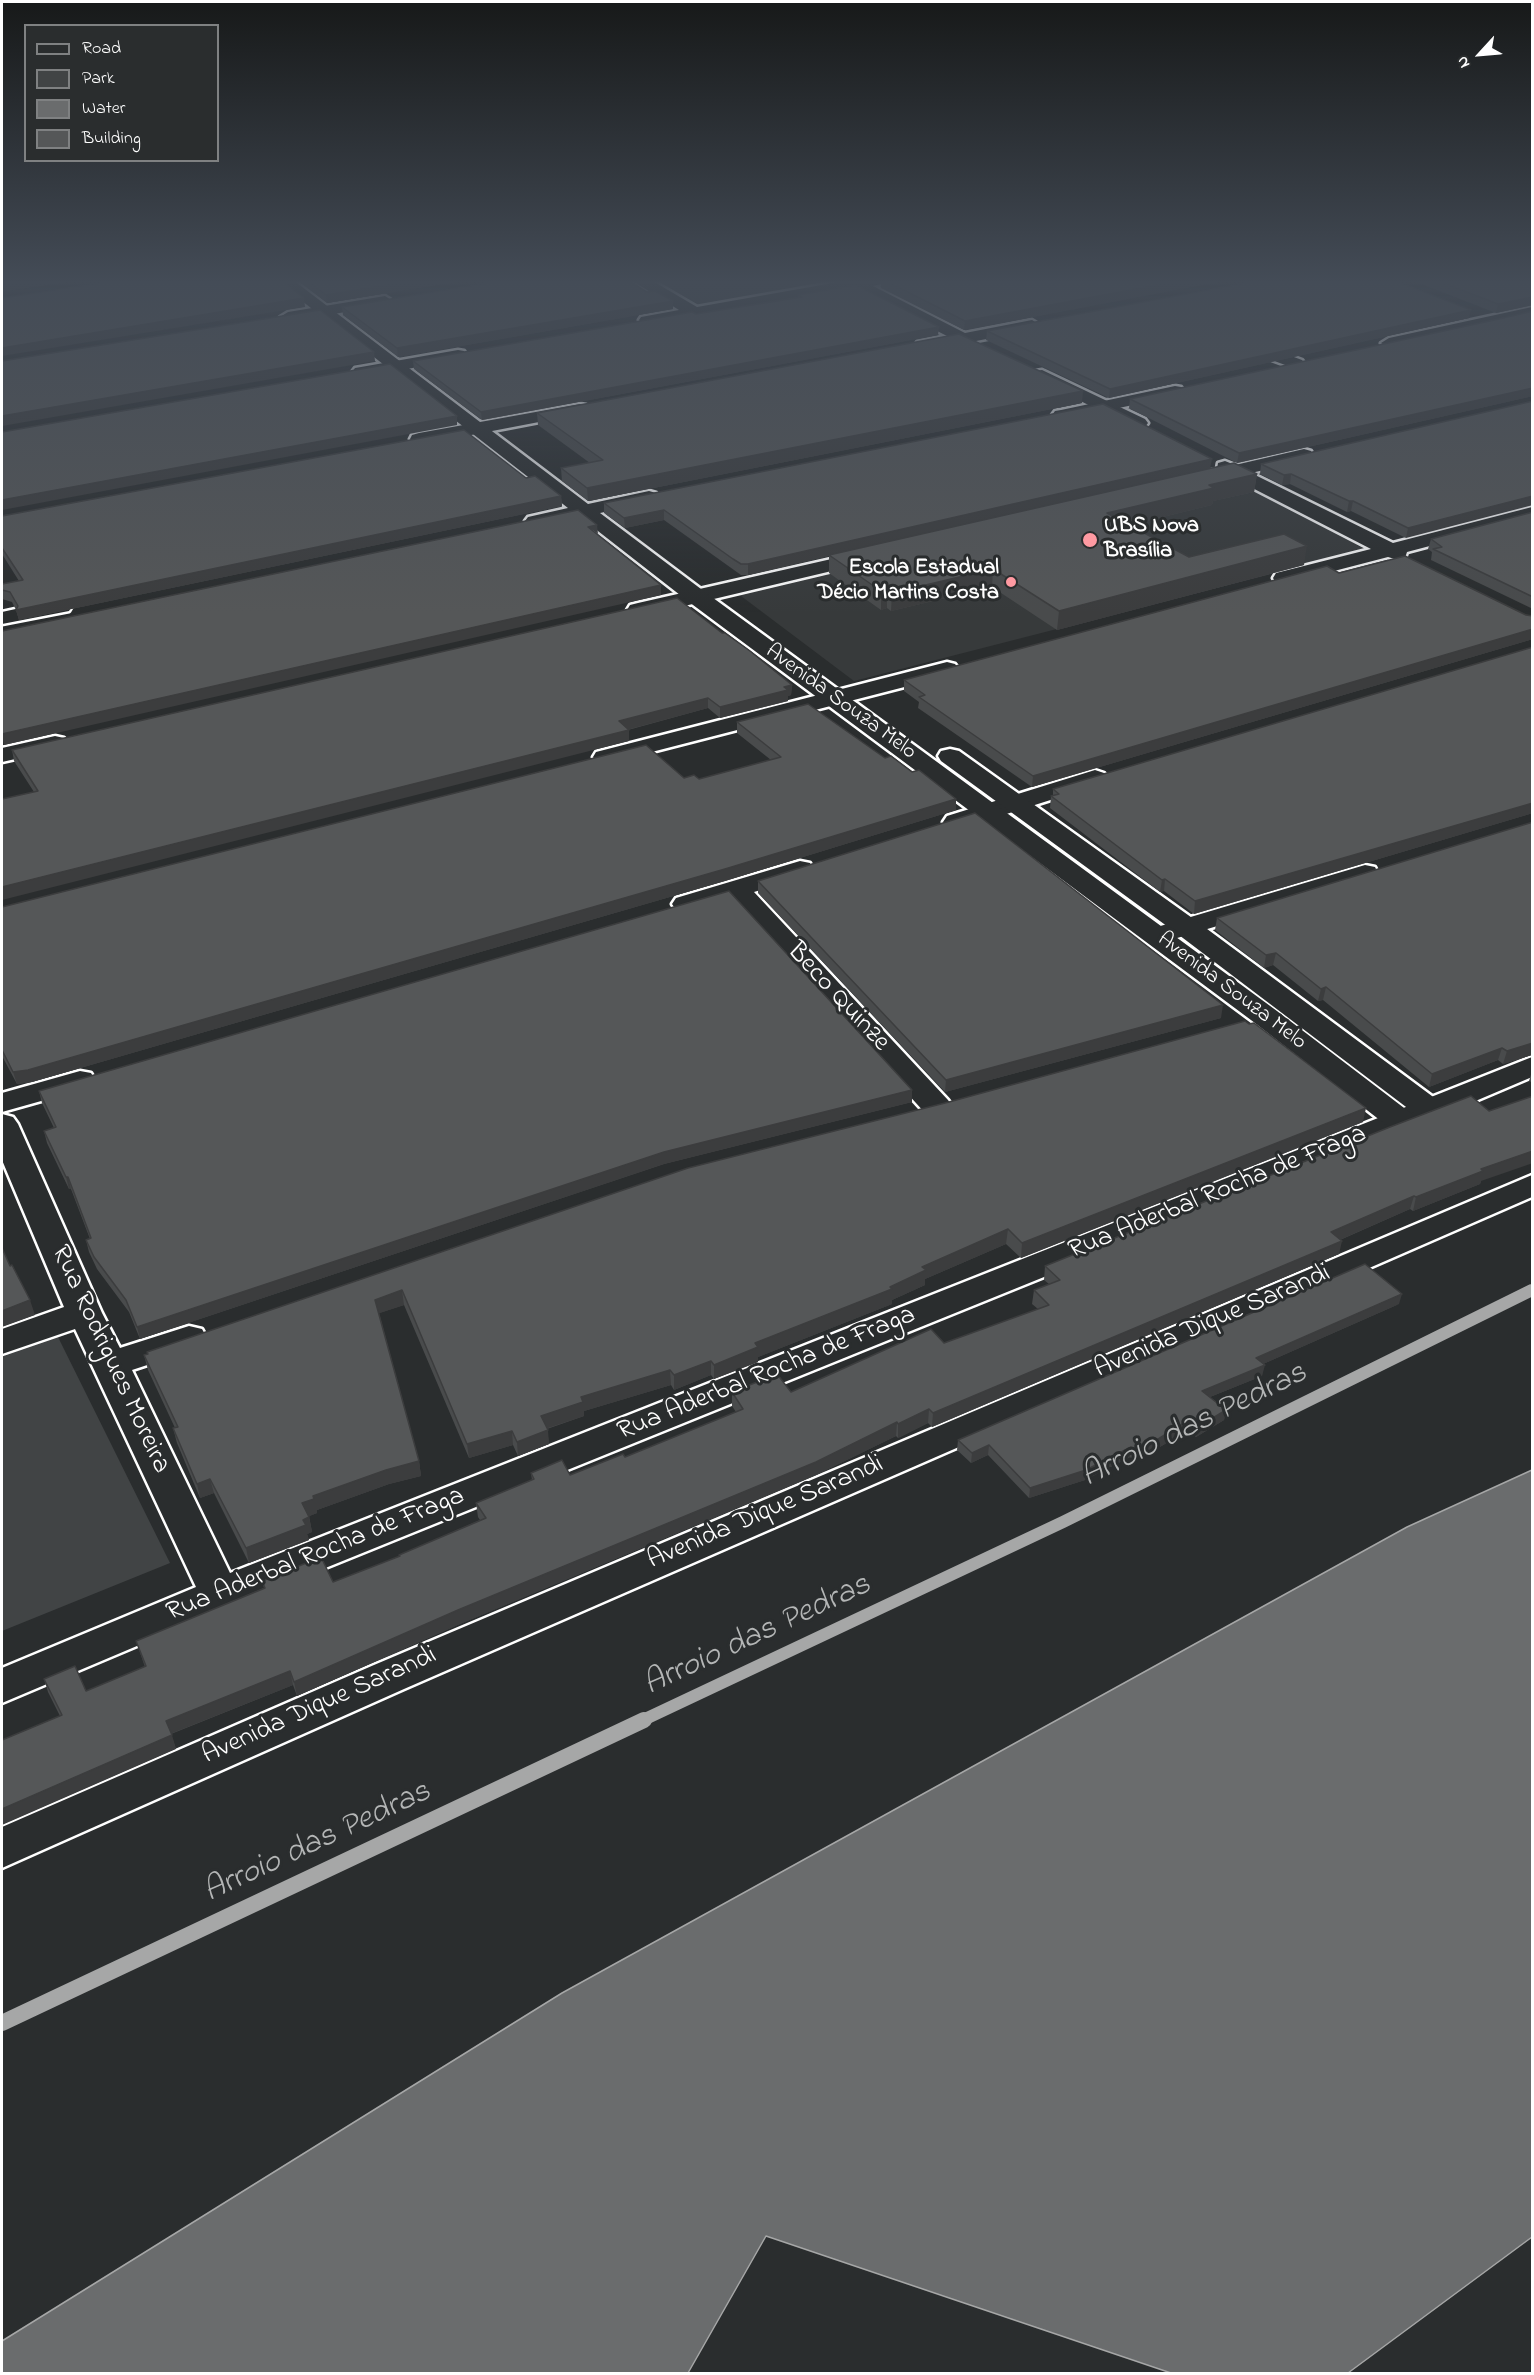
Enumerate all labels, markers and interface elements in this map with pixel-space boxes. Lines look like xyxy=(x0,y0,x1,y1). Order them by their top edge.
legend xyxy=(24,24,219,162)
north arrow xyxy=(1450,24,1510,84)
text: Road xyxy=(82,36,121,62)
text: N xyxy=(1451,52,1477,72)
text: Park xyxy=(82,66,115,92)
text: Water xyxy=(82,96,125,122)
text: Building xyxy=(82,126,141,152)
place label: UBS Nova Brasília xyxy=(1104,514,1199,566)
marker: UBS Nova Brasília xyxy=(1081,531,1099,549)
place label: Escola Estadual Décio Martins Costa xyxy=(817,556,999,608)
marker: Escola Estadual Décio Martins Costa xyxy=(1004,575,1018,589)
street label: Avenida Souza Melo xyxy=(759,639,921,767)
street label: Avenida Souza Melo xyxy=(1151,927,1311,1057)
street label: Beco Quinze xyxy=(778,937,896,1059)
street label: Rua Aderbal Rocha de Fraga xyxy=(1064,1119,1372,1269)
street label: Rua Rodrigues Moreira xyxy=(42,1241,176,1479)
street label: Avenida Dique Sarandi xyxy=(1090,1259,1336,1387)
street label: Rua Aderbal Rocha de Fraga xyxy=(613,1300,921,1450)
water label: Arroio das Pedras xyxy=(1076,1355,1314,1499)
street label: Avenida Dique Sarandi xyxy=(643,1450,889,1578)
street label: Rua Aderbal Rocha de Fraga xyxy=(162,1481,470,1631)
water label: Arroio das Pedras xyxy=(638,1567,878,1707)
street label: Avenida Dique Sarandi xyxy=(198,1641,442,1773)
water label: Arroio das Pedras xyxy=(198,1774,438,1914)

